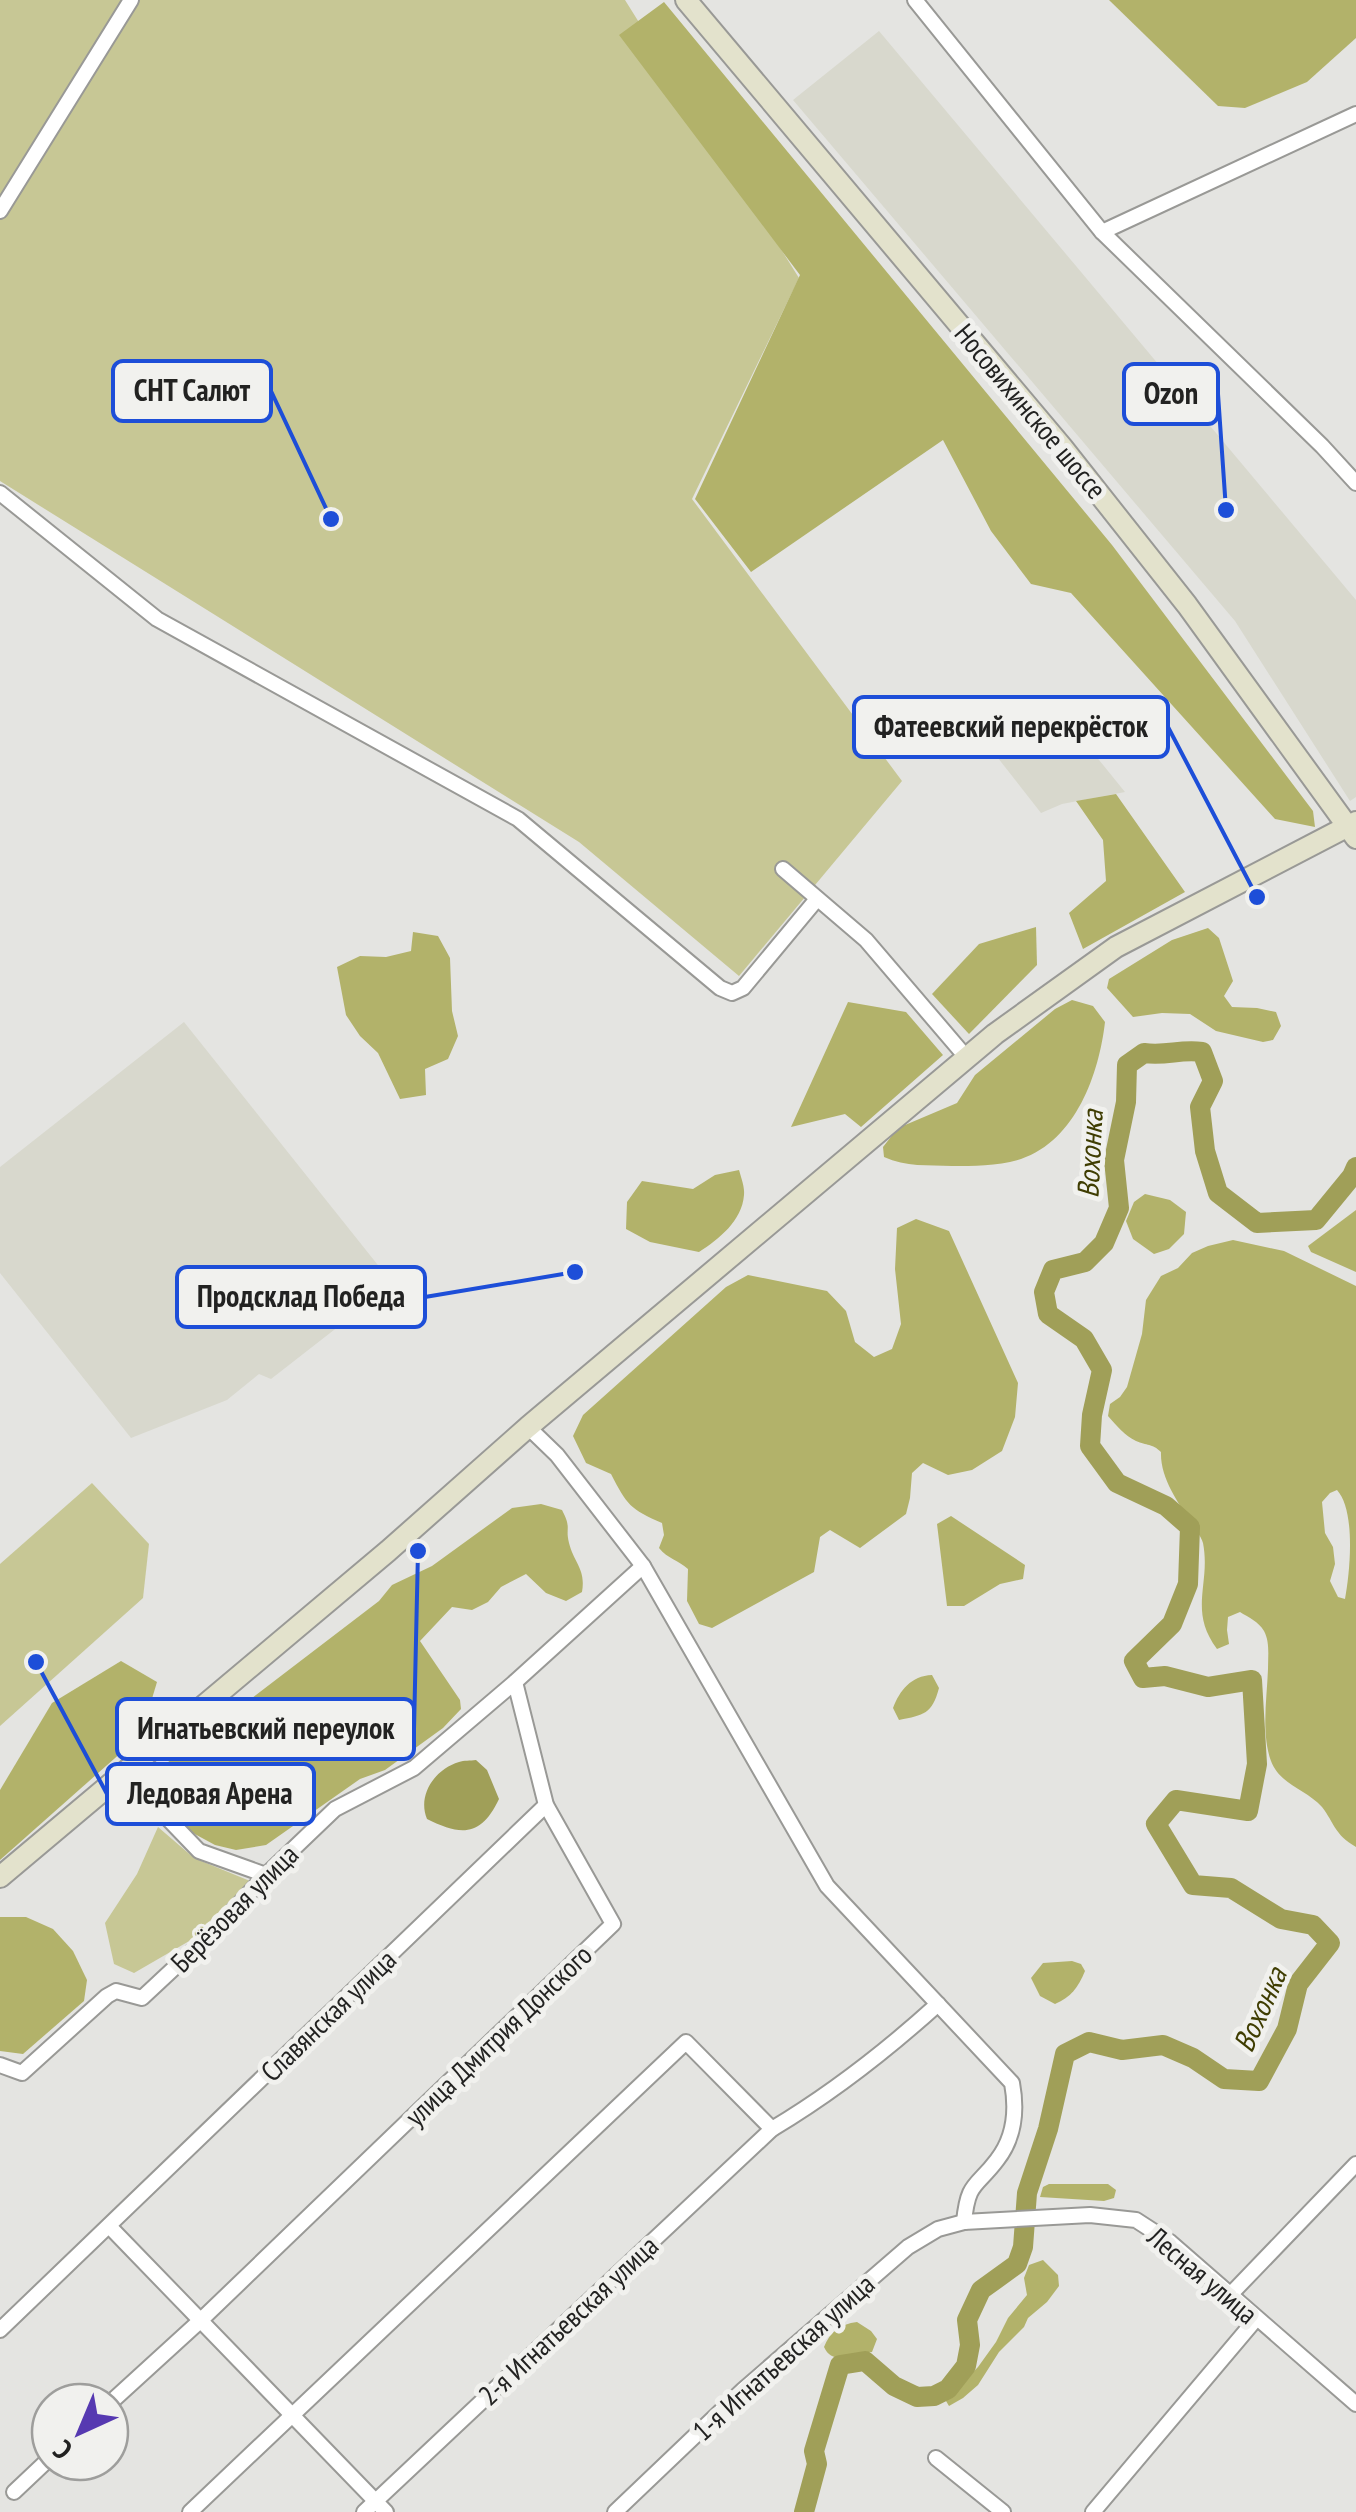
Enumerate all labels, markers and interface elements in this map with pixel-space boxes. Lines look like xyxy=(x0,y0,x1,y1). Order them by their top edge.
street label: Носовихинское шоссе xyxy=(947,316,1115,506)
callout: СНТ Салют xyxy=(113,361,271,421)
callout: Ozon xyxy=(1124,364,1218,424)
text: СНТ Салют xyxy=(134,370,251,409)
text: Ozon xyxy=(1144,373,1198,412)
callout: Фатеевский перекрёсток xyxy=(854,697,1168,757)
text: Фатеевский перекрёсток xyxy=(874,706,1149,745)
water label: Вохонка xyxy=(1067,1107,1111,1199)
callout: Продсклад Победа xyxy=(177,1267,425,1327)
text: Продсклад Победа xyxy=(197,1276,405,1315)
callout: Игнатьевский переулок xyxy=(117,1699,414,1759)
text: Игнатьевский переулок xyxy=(137,1708,395,1747)
callout: Ледовая Арена xyxy=(107,1764,314,1824)
text: Ледовая Арена xyxy=(126,1773,293,1812)
street label: Берёзовая улица xyxy=(162,1836,306,1980)
street label: улица Дмитрия Донского xyxy=(397,1936,599,2134)
street label: Славянская улица xyxy=(252,1941,404,2089)
water label: Вохонка xyxy=(1223,1959,1296,2057)
street label: Лесная улица xyxy=(1139,2218,1266,2332)
street label: 2-я Игнатьевская улица xyxy=(470,2227,666,2413)
street label: 1-я Игнатьевская улица xyxy=(684,2265,882,2449)
north arrow xyxy=(30,2382,130,2482)
text: С xyxy=(45,2432,80,2468)

